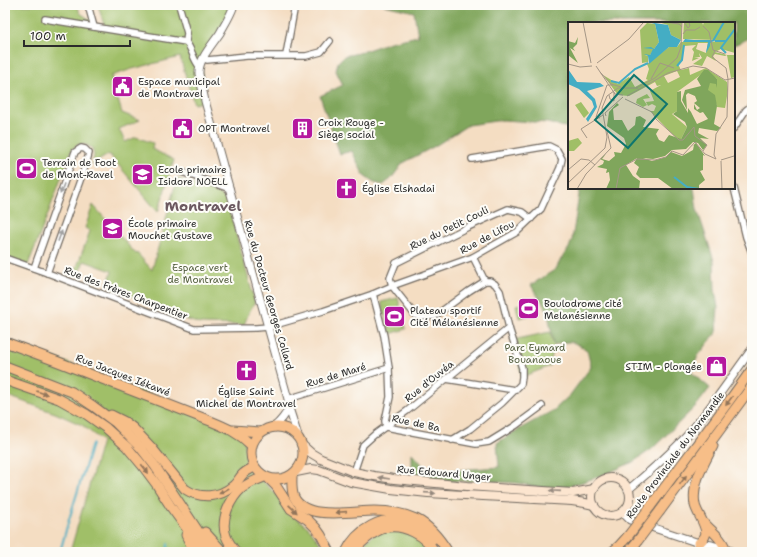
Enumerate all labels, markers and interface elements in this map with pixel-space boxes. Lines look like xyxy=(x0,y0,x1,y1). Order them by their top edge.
scale bar xyxy=(24,22,130,48)
inset map xyxy=(568,22,735,189)
text: 100 m xyxy=(30,28,66,44)
public building icon: Espace municipal de Montravel xyxy=(110,74,136,100)
place label: Espace municipal de Montravel xyxy=(138,75,220,100)
public building icon: OPT Montravel xyxy=(170,115,196,141)
building icon: Croix Rouge - Siège social xyxy=(289,115,315,141)
place label: Croix Rouge - Siège social xyxy=(318,116,384,141)
place label: OPT Montravel xyxy=(198,122,270,135)
sports icon: Terrain de Foot de Mont-Ravel xyxy=(13,155,39,181)
place label: Terrain de Foot de Mont-Ravel xyxy=(42,156,116,181)
school or university icon: Ecole primaire Isidore NOELL xyxy=(130,162,156,188)
place label: Ecole primaire Isidore NOELL xyxy=(158,163,228,188)
church icon: Église Elshadai xyxy=(333,175,359,201)
place label: Église Elshadai xyxy=(362,182,435,195)
one-way arrow xyxy=(58,184,64,196)
district label: Montravel xyxy=(165,197,241,215)
street label: Rue du Petit Couli xyxy=(407,203,491,253)
school or university icon: École primaire Mouchet Gustave xyxy=(99,216,125,242)
place label: École primaire Mouchet Gustave xyxy=(128,217,213,242)
street label: Rue de Lifou xyxy=(458,217,517,257)
street label: Rue du Docteur Georges Collard xyxy=(241,218,297,372)
one-way arrow xyxy=(58,229,64,241)
park label: Espace vert de Montravel xyxy=(168,261,232,286)
street label: Rue des Frères Charpentier xyxy=(62,263,190,323)
sports icon: Boulodrome cité Melanésienne xyxy=(515,296,541,322)
place label: Boulodrome cité Melanésienne xyxy=(544,297,622,322)
sports icon: Plateau sportif Cité Mélanésienne xyxy=(381,303,407,329)
place label: Plateau sportif Cité Mélanésienne xyxy=(410,304,499,329)
park label: Parc Eymard Bouanaoue xyxy=(505,341,566,366)
street label: Rue Jacques Iékawé xyxy=(74,351,172,399)
shop icon: STIM - Plongée xyxy=(704,353,730,379)
street label: Rue d'Ouvéa xyxy=(402,357,457,405)
church icon: Église Saint Michel de Montravel xyxy=(233,358,259,384)
street label: Rue de Maré xyxy=(304,360,368,390)
place label: STIM - Plongée xyxy=(625,360,702,373)
place label: Église Saint Michel de Montravel xyxy=(196,385,296,410)
street label: Route Provinciale du Normandie xyxy=(623,389,727,521)
one-way arrow xyxy=(36,391,48,397)
one-way arrow xyxy=(725,396,733,406)
street label: Rue de Ba xyxy=(391,412,442,435)
street label: Rue Edouard Unger xyxy=(396,462,492,484)
one-way arrow xyxy=(141,463,149,474)
one-way arrow xyxy=(679,474,687,485)
one-way arrow xyxy=(378,475,390,481)
one-way arrow xyxy=(218,488,230,495)
one-way arrow xyxy=(549,488,561,495)
one-way arrow xyxy=(424,489,436,496)
one-way arrow xyxy=(288,505,298,514)
one-way arrow xyxy=(335,509,347,516)

